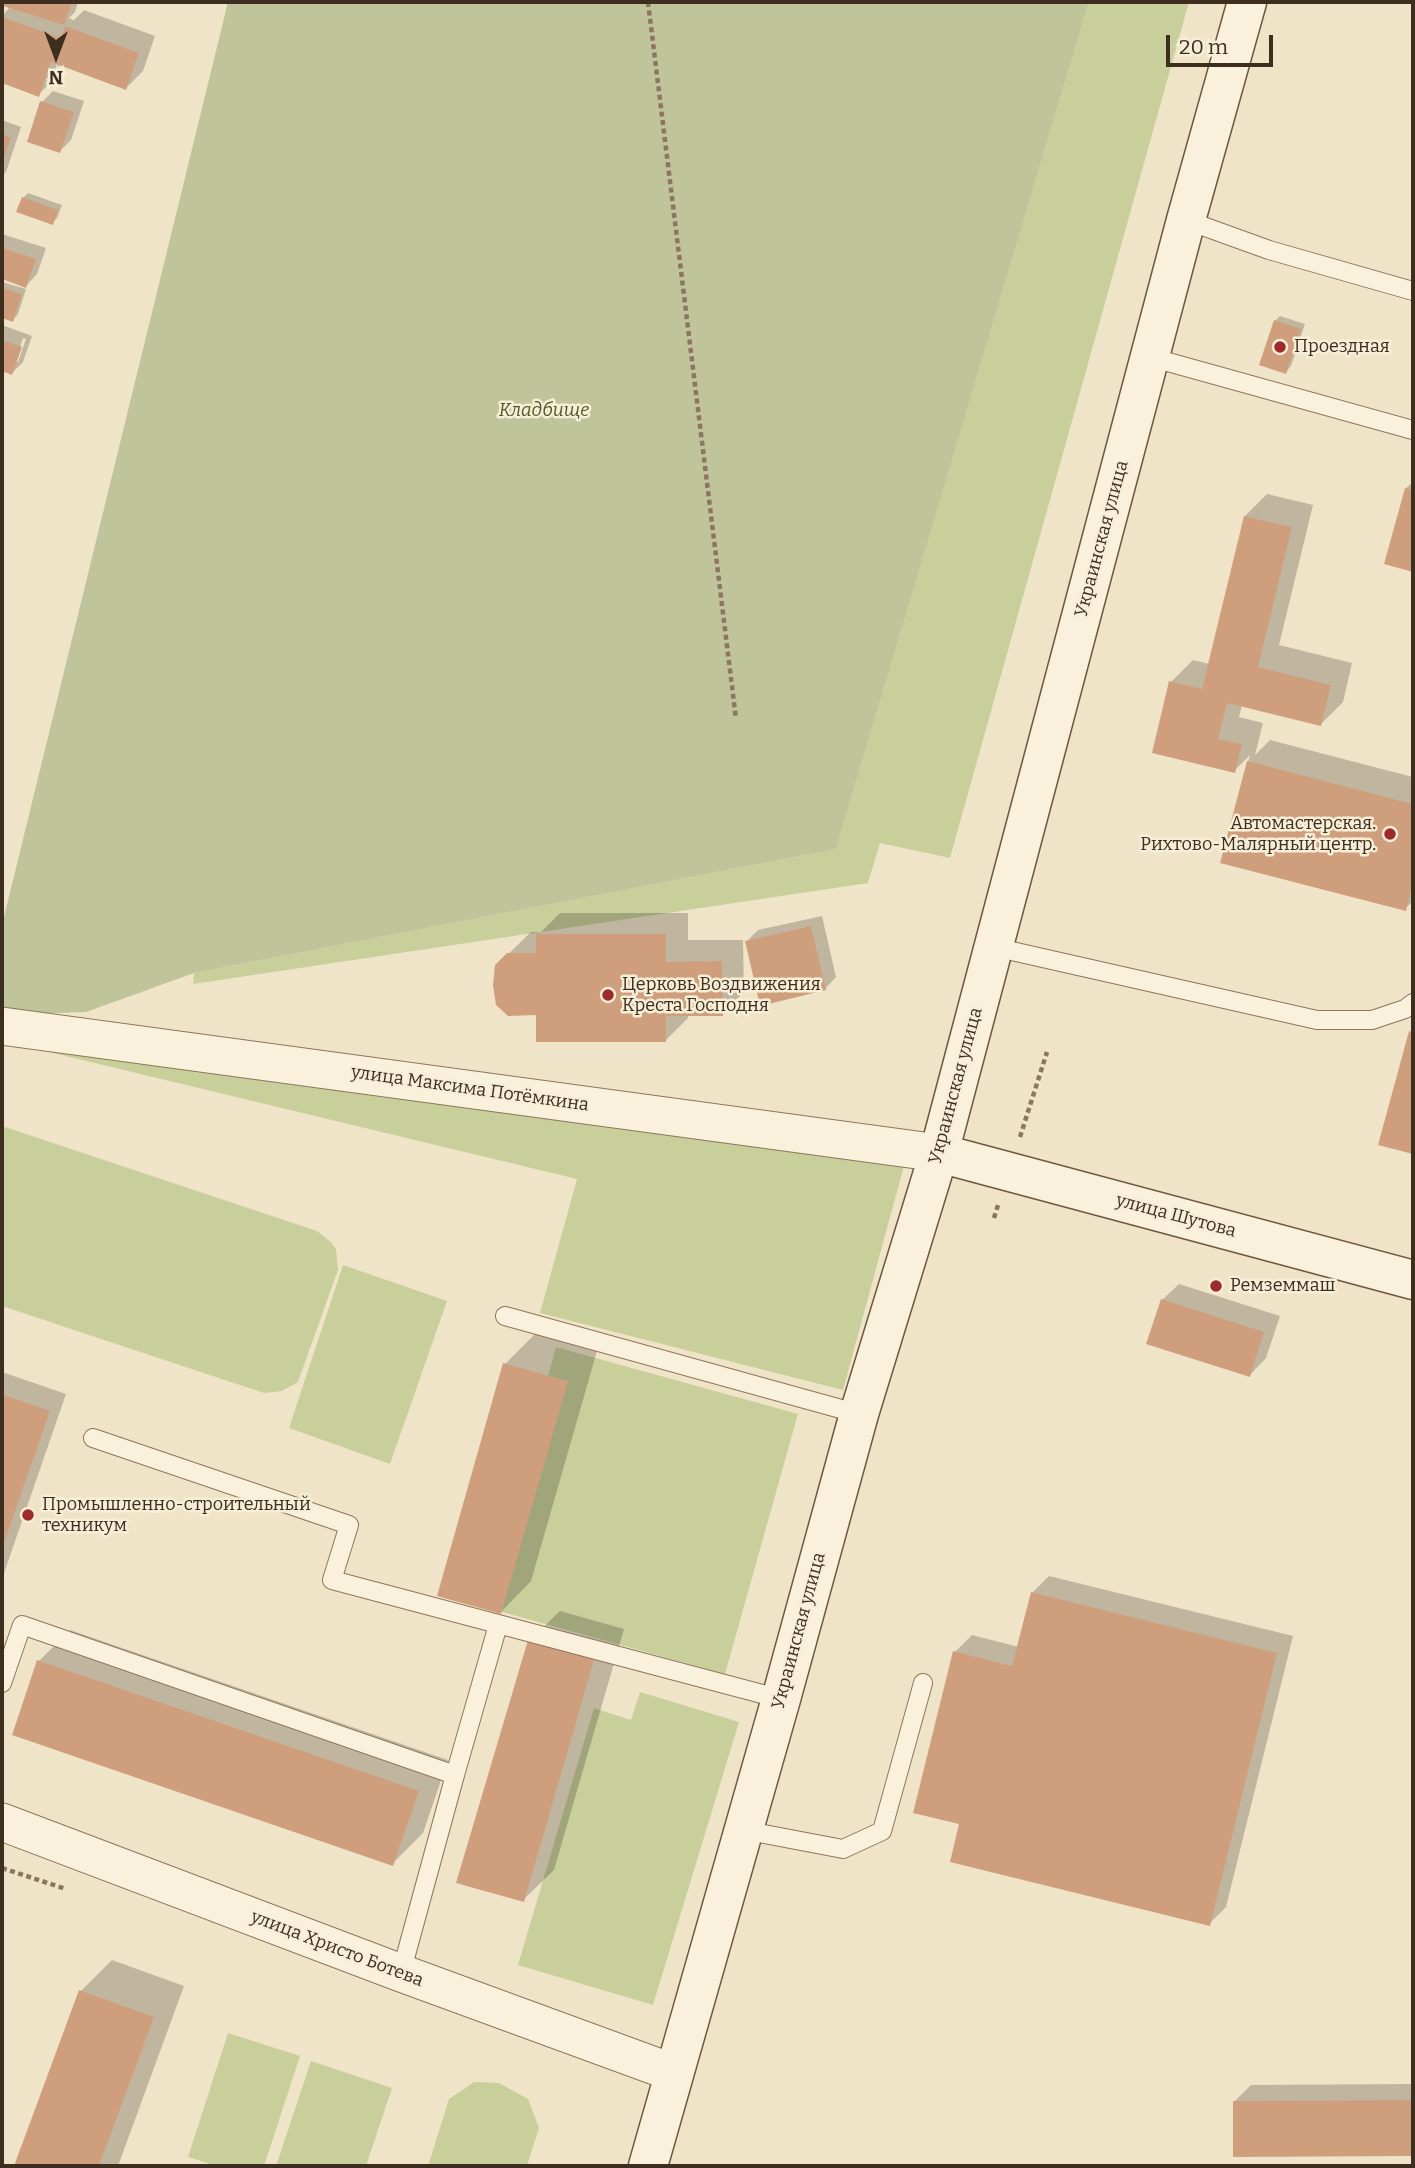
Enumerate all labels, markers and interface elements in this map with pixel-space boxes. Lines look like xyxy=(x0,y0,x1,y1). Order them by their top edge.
north arrow xyxy=(21,21,91,91)
scale bar xyxy=(1170,21,1277,65)
text: 20 m xyxy=(1179,34,1228,60)
text: N xyxy=(49,66,63,89)
place label: Проездная xyxy=(1294,336,1390,358)
marker: Проездная xyxy=(1272,339,1288,355)
park label: Кладбище xyxy=(499,400,589,422)
street label: Украинская улица xyxy=(1071,458,1133,620)
place label: Автомастерская. Рихтово-Малярный центр. xyxy=(1140,813,1376,856)
marker: Автомастерская. Рихтово-Малярный центр. xyxy=(1382,826,1398,842)
place label: Церковь Воздвижения Креста Господня xyxy=(622,974,821,1016)
marker: Церковь Воздвижения Креста Господня xyxy=(600,987,616,1003)
street label: Украинская улица xyxy=(925,1005,987,1167)
street label: улица Максима Потёмкина xyxy=(350,1062,590,1116)
street label: улица Шутова xyxy=(1114,1190,1238,1242)
place label: Ремземмаш xyxy=(1230,1275,1335,1297)
marker: Ремземмаш xyxy=(1208,1278,1224,1294)
place label: Промышленно-строительный техникум xyxy=(42,1494,311,1536)
marker: Промышленно-строительный техникум xyxy=(20,1507,36,1523)
street label: Украинская улица xyxy=(768,1550,830,1712)
street label: улица Христо Ботева xyxy=(248,1906,426,1992)

